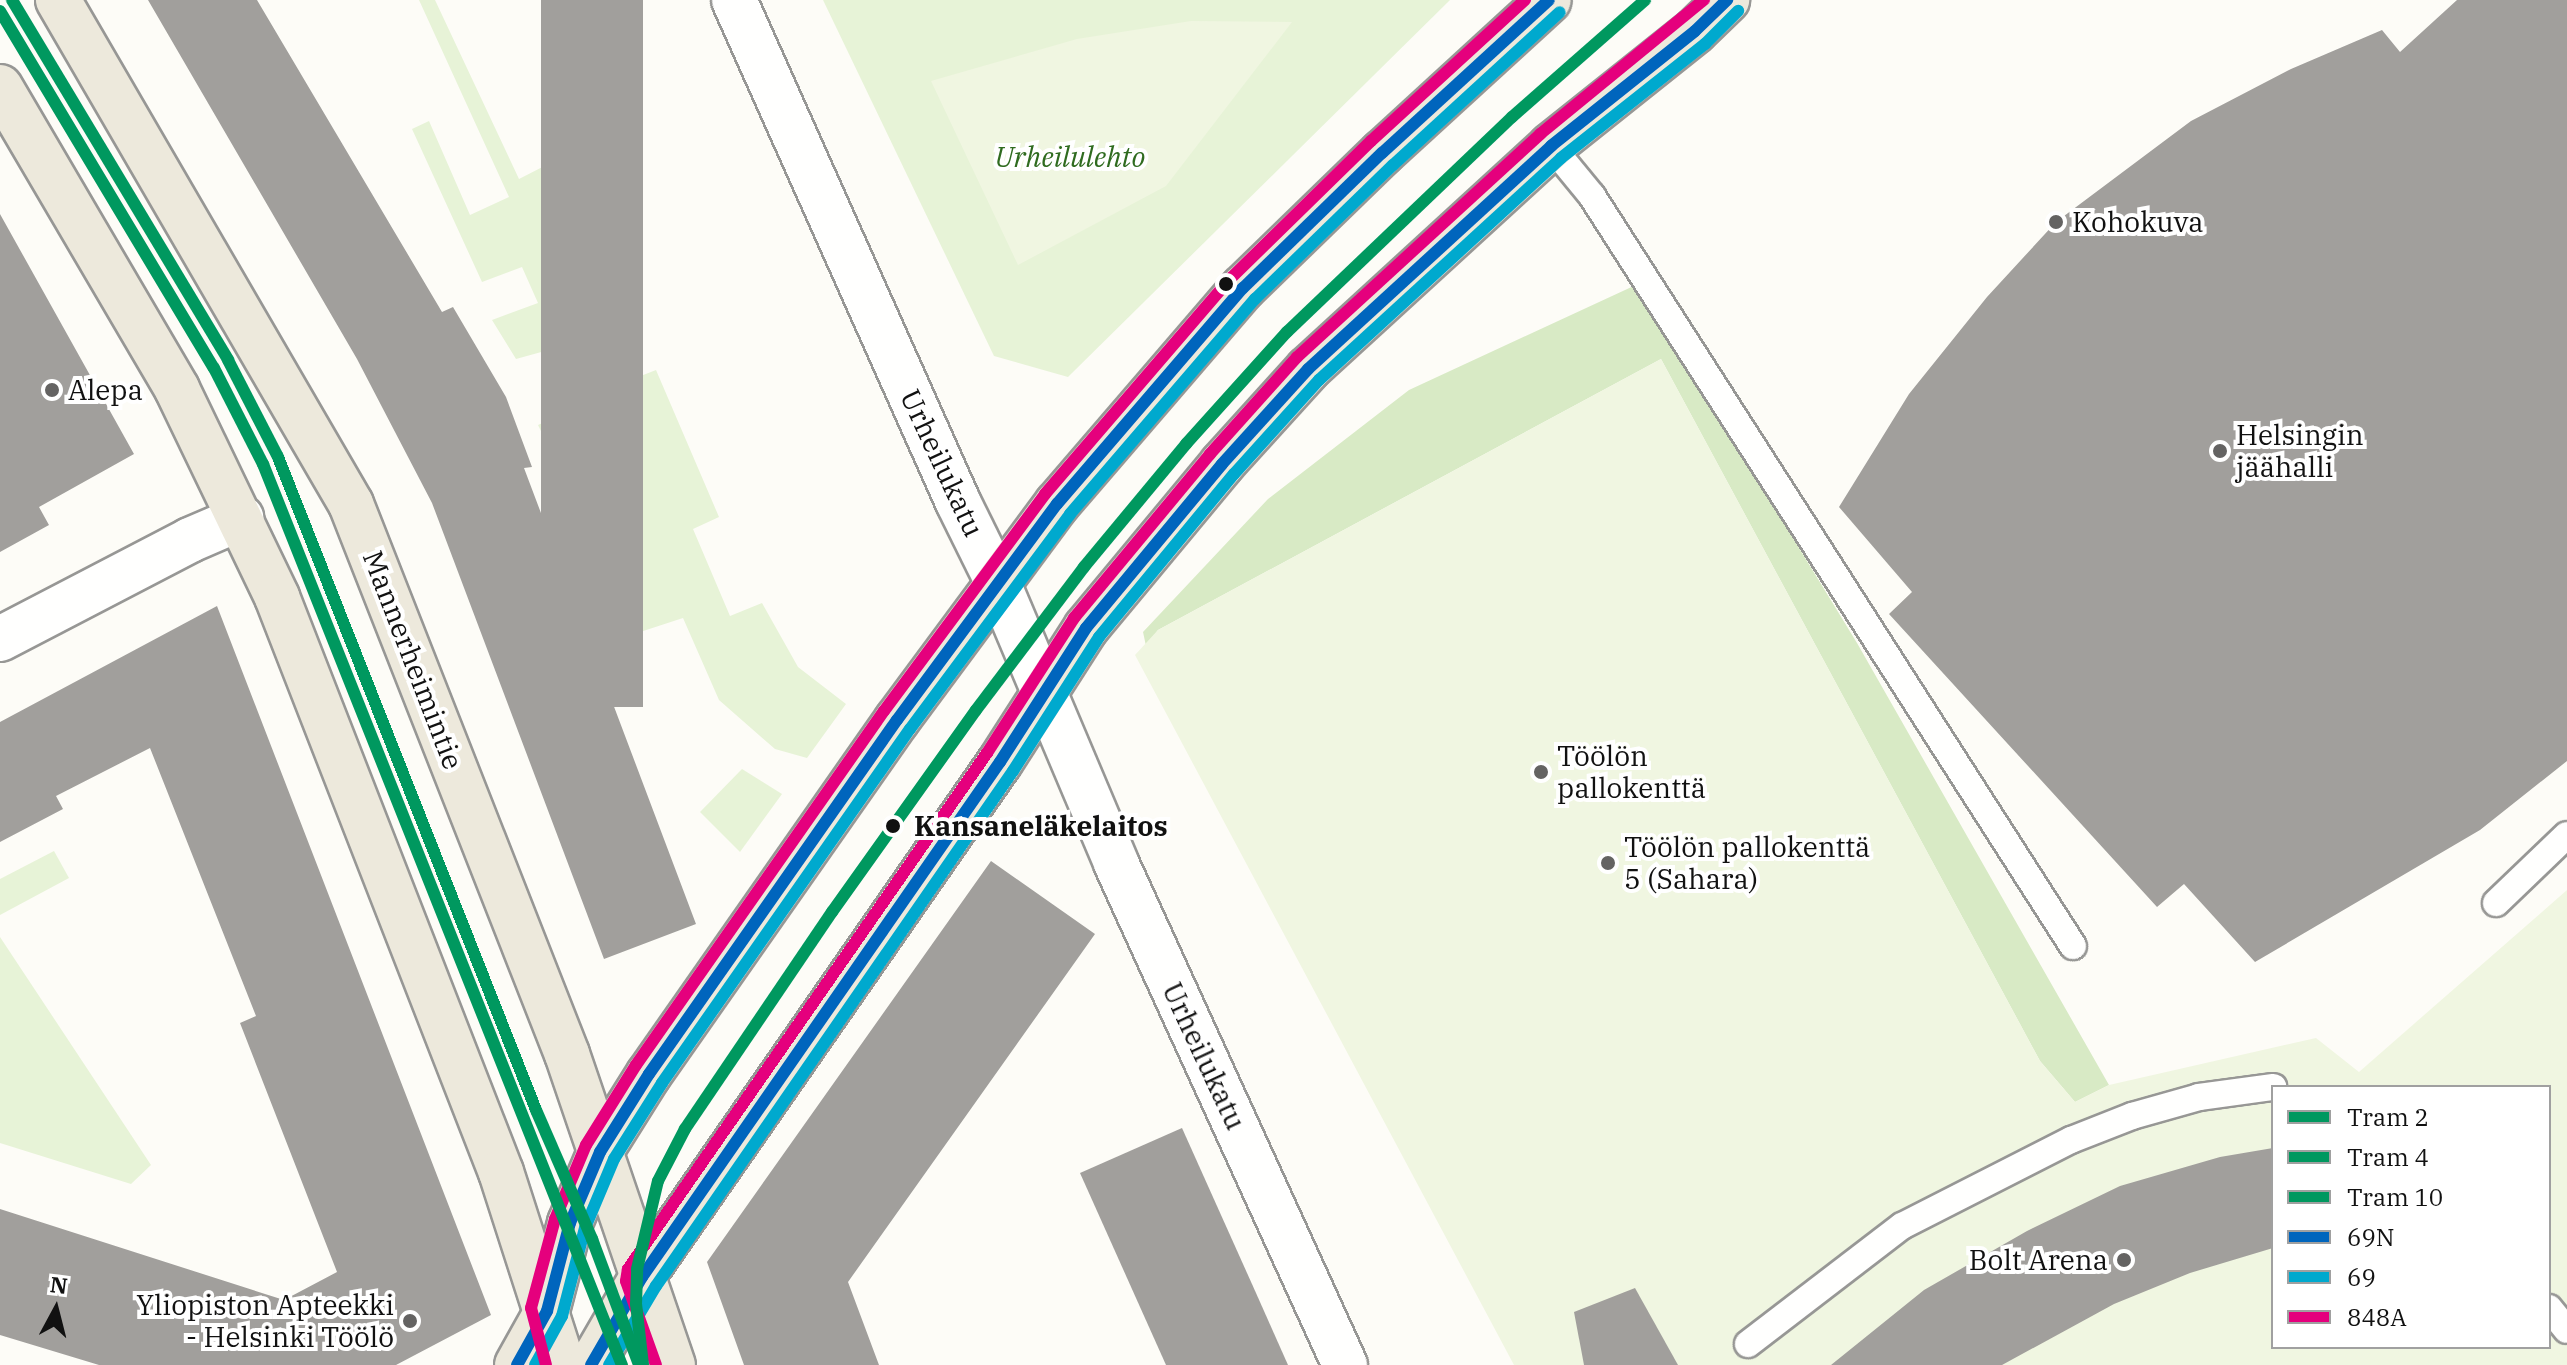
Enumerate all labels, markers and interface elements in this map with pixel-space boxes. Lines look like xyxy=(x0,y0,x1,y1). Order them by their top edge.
park label: Urheilulehto xyxy=(995,140,1145,174)
place label: Kohokuva xyxy=(2072,205,2203,239)
marker: Kohokuva xyxy=(2047,213,2065,231)
unlabelled marker xyxy=(1218,276,1234,292)
place label: Alepa xyxy=(68,373,143,407)
marker: Alepa xyxy=(43,381,61,399)
street label: Urheilukatu xyxy=(893,384,991,542)
place label: Helsingin jäähalli xyxy=(2236,418,2364,484)
marker: Helsingin jäähalli xyxy=(2211,442,2229,460)
street label: Mannerheimintie xyxy=(356,546,470,774)
place label: Töölön pallokenttä xyxy=(1557,739,1706,805)
marker: Töölön pallokenttä xyxy=(1532,763,1550,781)
place label: Kansaneläkelaitos xyxy=(914,809,1168,843)
marker: Kansaneläkelaitos xyxy=(879,812,907,840)
place label: Töölön pallokenttä 5 (Sahara) xyxy=(1624,830,1870,896)
marker: Töölön pallokenttä 5 (Sahara) xyxy=(1599,854,1617,872)
street label: Urheilukatu xyxy=(1155,977,1253,1135)
legend xyxy=(2271,1085,2551,1349)
text: Tram 2 xyxy=(2347,1101,2429,1133)
text: Tram 4 xyxy=(2347,1141,2429,1173)
text: Tram 10 xyxy=(2347,1181,2443,1213)
text: 69N xyxy=(2347,1221,2394,1253)
place label: Bolt Arena xyxy=(1969,1243,2108,1277)
marker: Bolt Arena xyxy=(2115,1251,2133,1269)
text: 69 xyxy=(2347,1261,2376,1293)
north arrow xyxy=(16,1269,96,1349)
text: N xyxy=(49,1269,69,1300)
place label: Yliopiston Apteekki - Helsinki Töölö xyxy=(136,1288,394,1354)
text: 848A xyxy=(2347,1301,2407,1333)
marker: Yliopiston Apteekki - Helsinki Töölö xyxy=(401,1312,419,1330)

